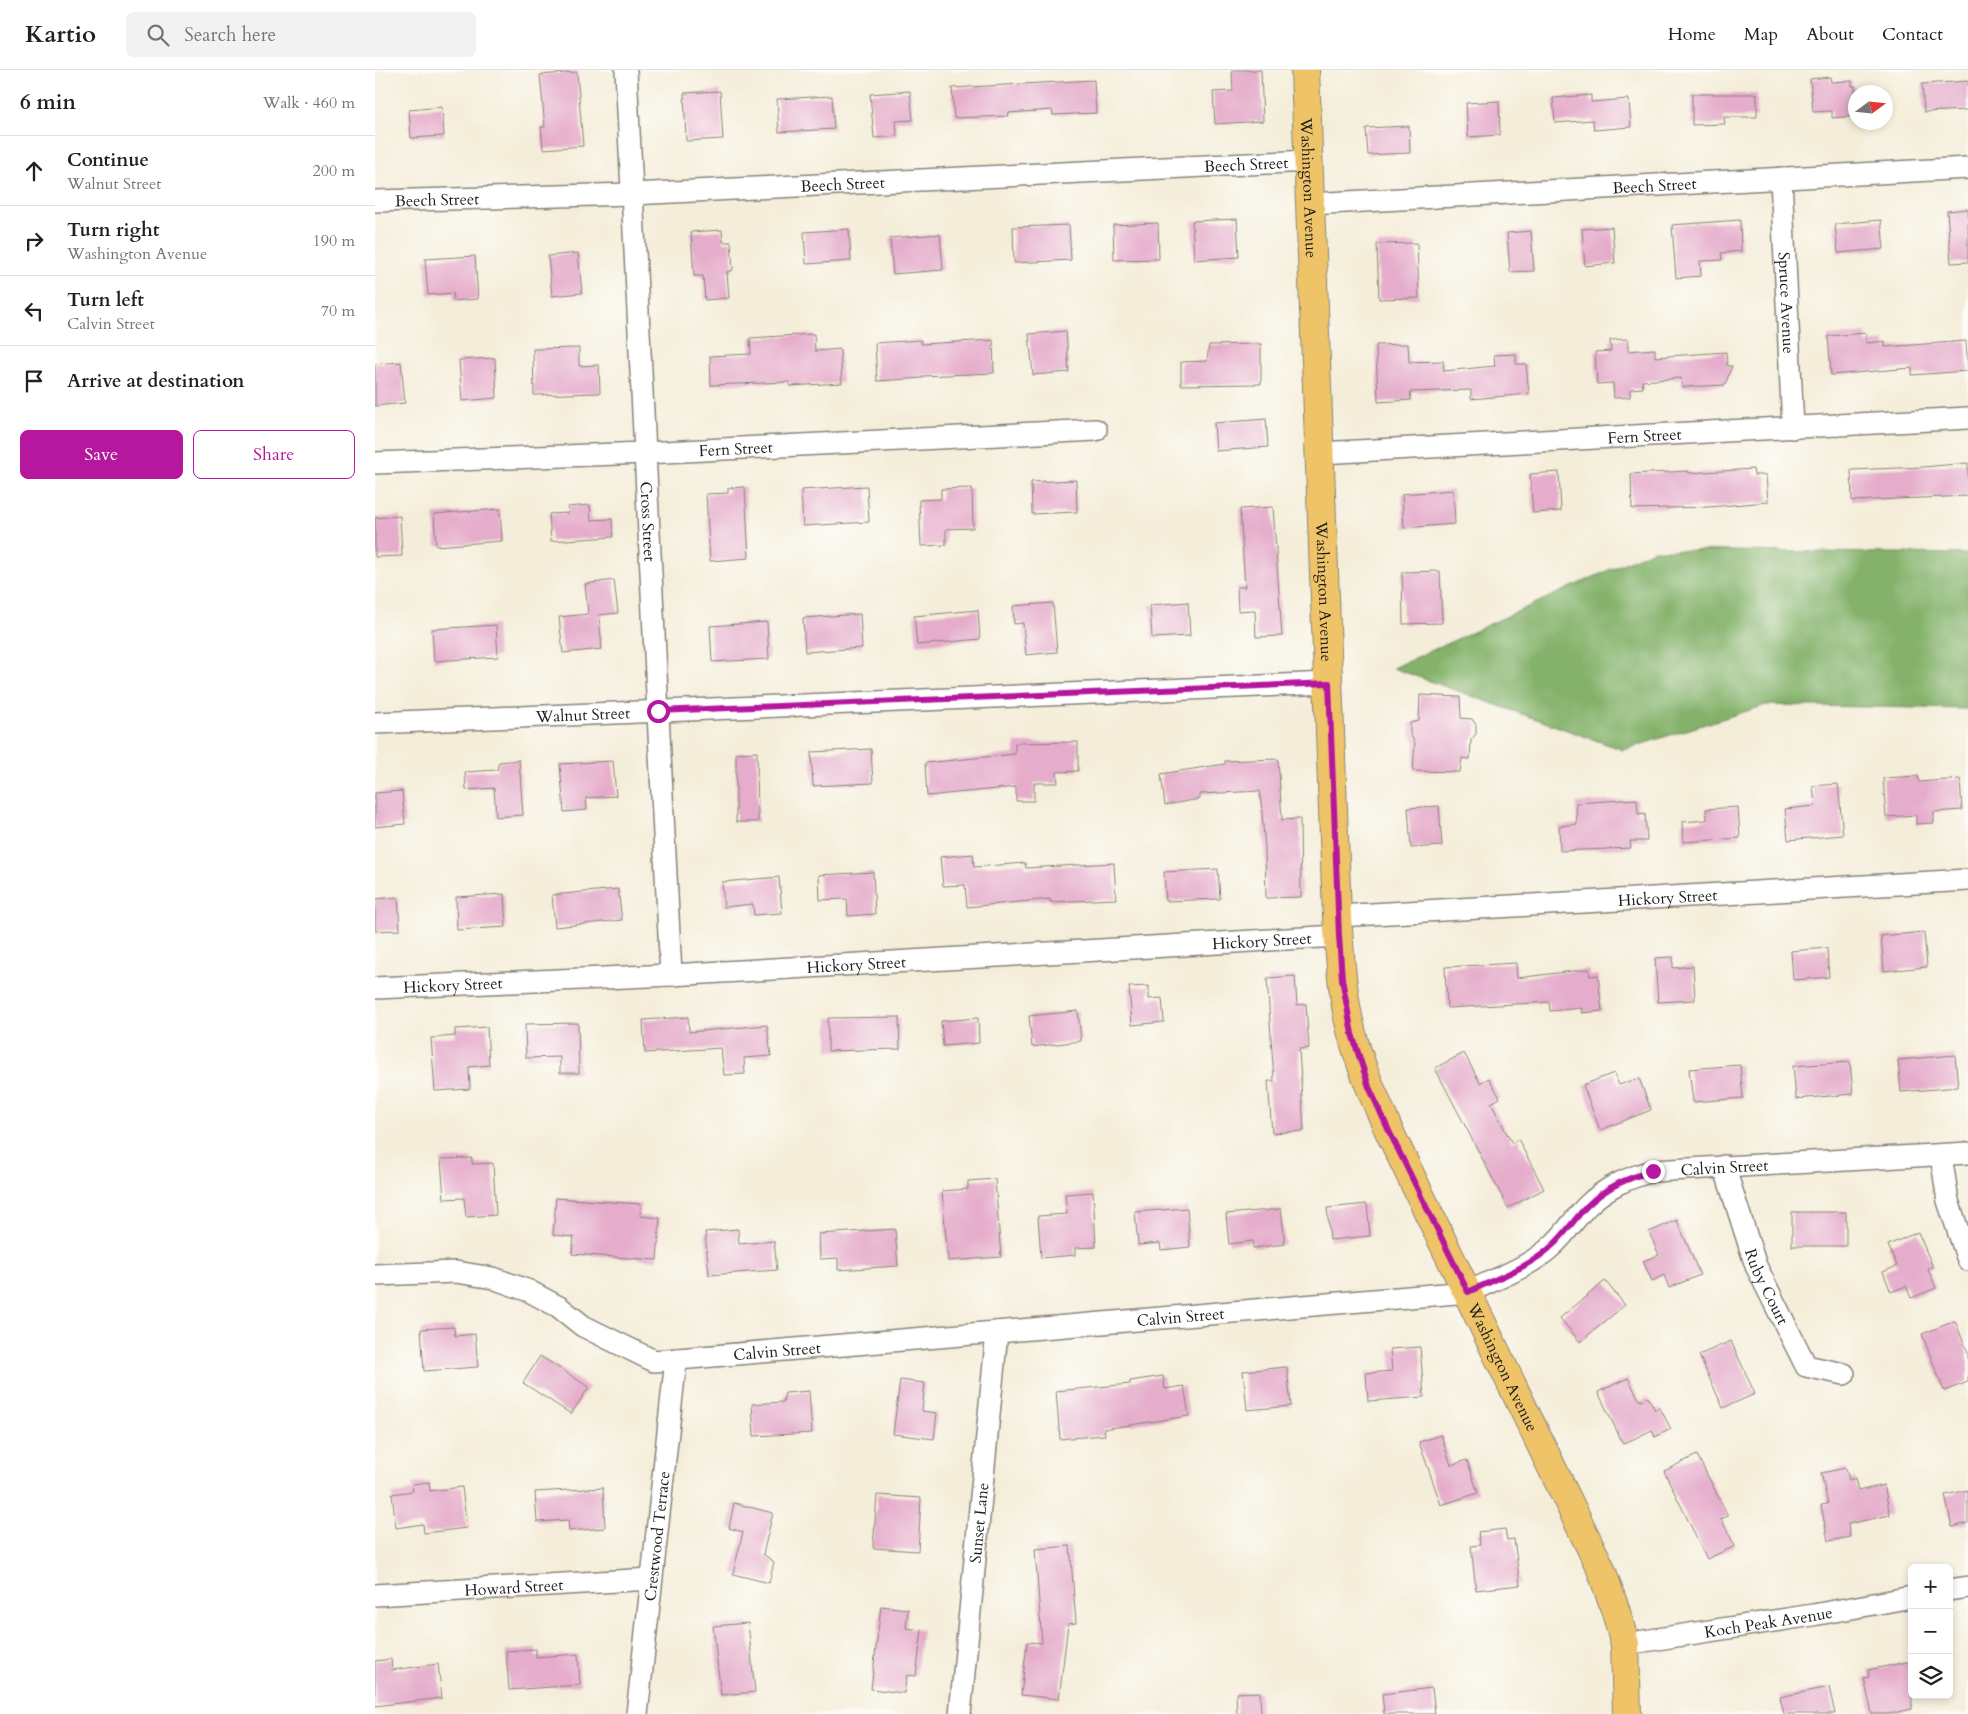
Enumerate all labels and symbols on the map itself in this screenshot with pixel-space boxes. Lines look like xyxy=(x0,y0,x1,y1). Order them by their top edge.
north arrow xyxy=(1848,85,1893,130)
street label: Washington Avenue xyxy=(1295,116,1322,258)
street label: Beech Street xyxy=(1204,152,1289,178)
street label: Beech Street xyxy=(800,172,885,198)
street label: Beech Street xyxy=(1612,173,1697,199)
street label: Beech Street xyxy=(395,188,479,212)
street label: Spruce Avenue xyxy=(1773,251,1799,354)
street label: Fern Street xyxy=(1607,423,1682,449)
street label: Fern Street xyxy=(698,436,773,462)
street label: Cross Street xyxy=(634,481,660,562)
street label: Washington Avenue xyxy=(1310,520,1337,662)
route start xyxy=(647,700,670,723)
street label: Walnut Street xyxy=(534,702,630,728)
street label: Hickory Street xyxy=(1617,884,1718,912)
street label: Hickory Street xyxy=(1211,928,1312,955)
street label: Hickory Street xyxy=(806,951,907,979)
street label: Hickory Street xyxy=(403,972,503,999)
street label: Calvin Street xyxy=(1680,1154,1769,1181)
route end xyxy=(1642,1160,1665,1183)
street label: Ruby Court xyxy=(1739,1246,1794,1329)
street label: Washington Avenue xyxy=(1462,1299,1543,1436)
street label: Calvin Street xyxy=(1136,1303,1225,1332)
street label: Calvin Street xyxy=(732,1337,822,1366)
street label: Crestwood Terrace xyxy=(639,1470,676,1602)
street label: Sunset Lane xyxy=(965,1482,994,1564)
street label: Howard Street xyxy=(464,1574,564,1602)
street label: Koch Peak Avenue xyxy=(1703,1602,1834,1644)

